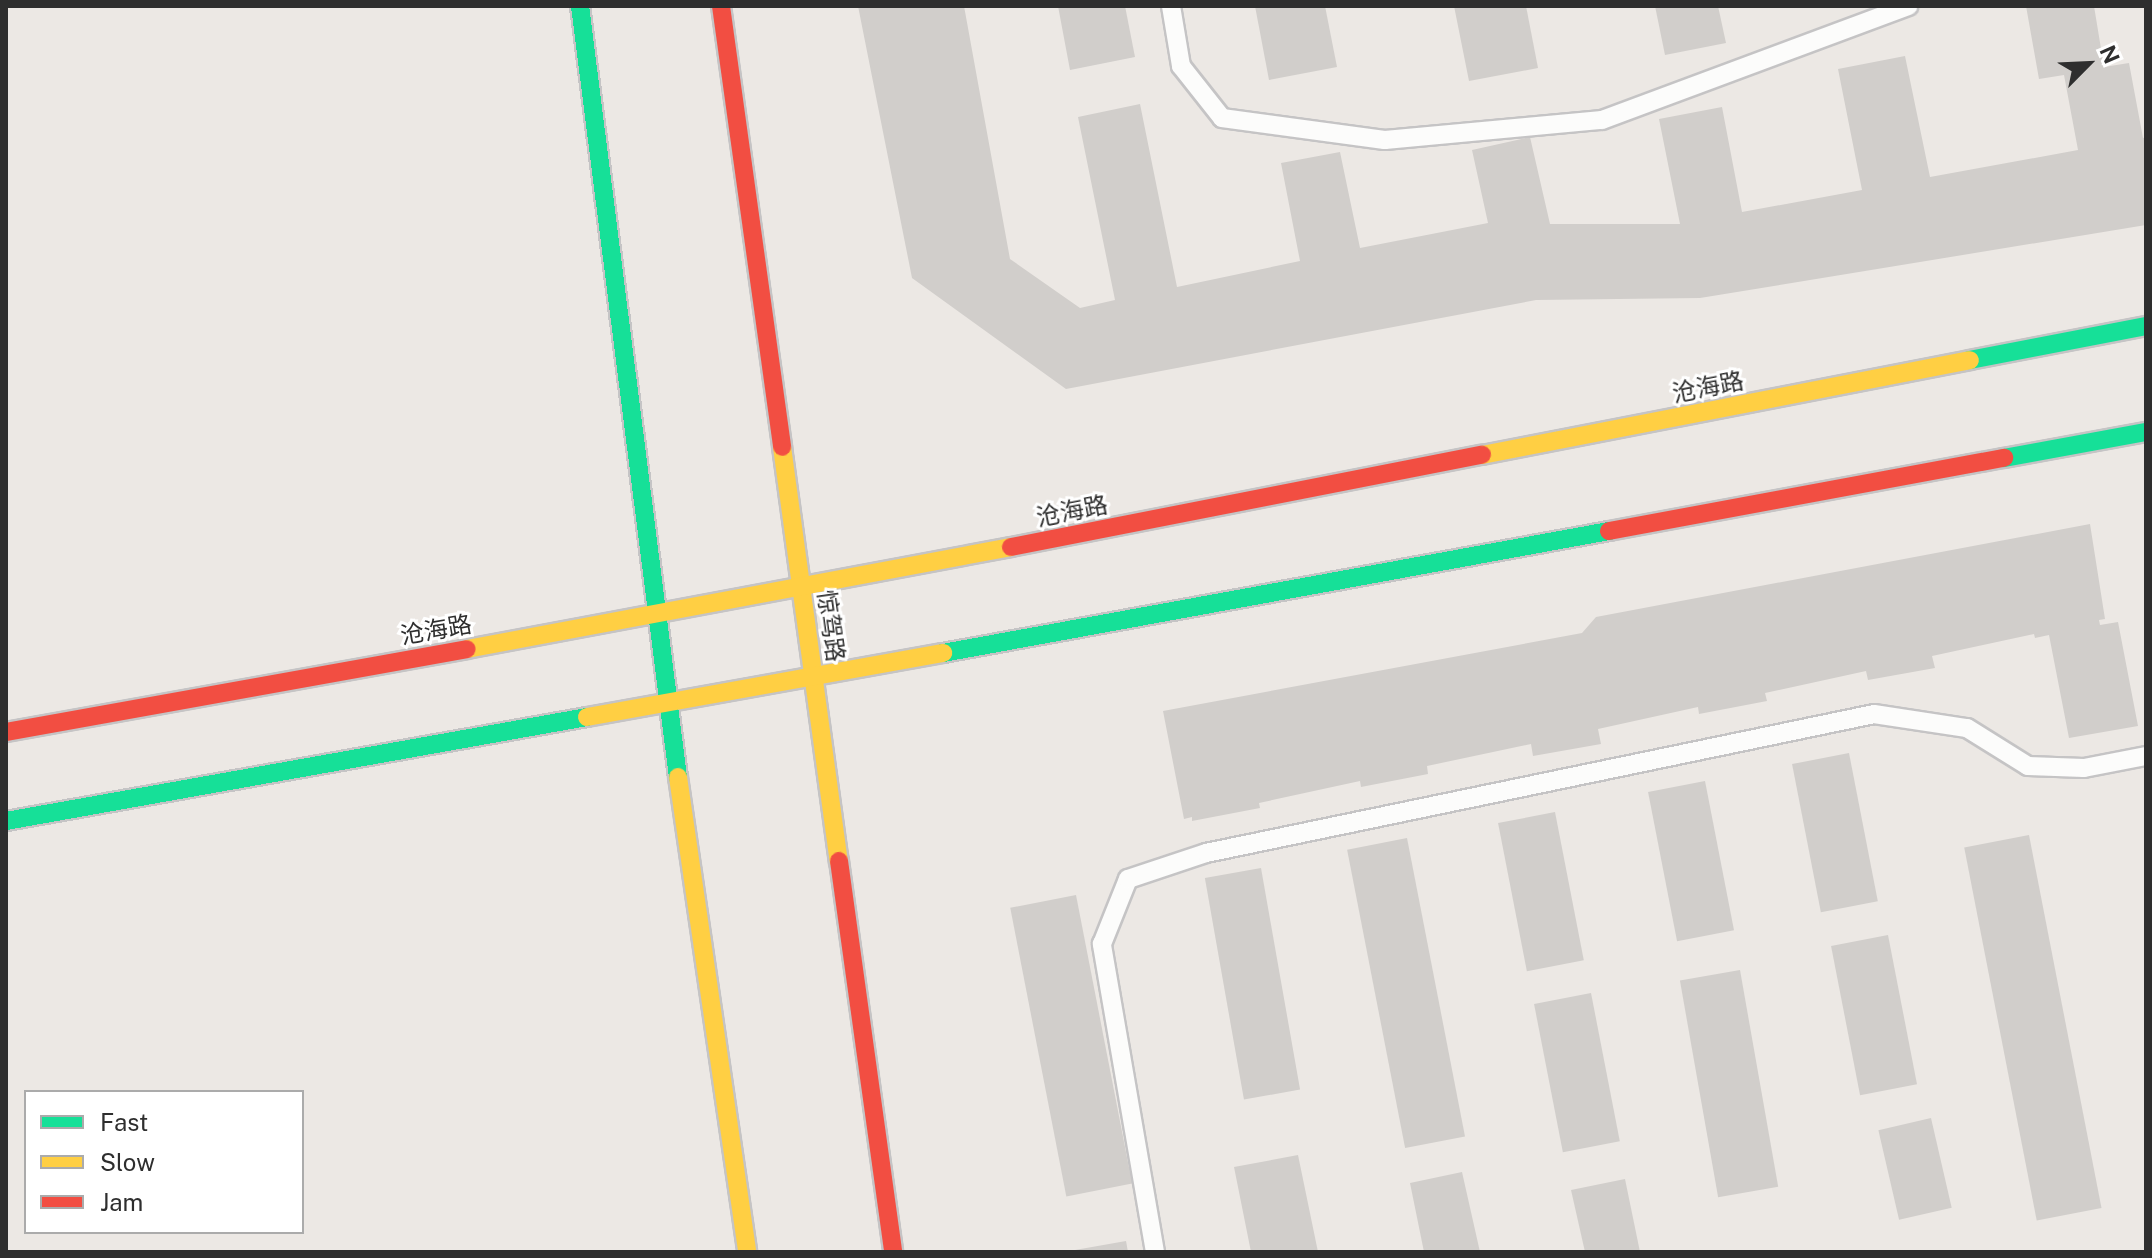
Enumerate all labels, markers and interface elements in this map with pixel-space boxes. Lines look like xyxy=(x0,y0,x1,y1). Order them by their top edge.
north arrow xyxy=(2048,24,2128,104)
text: N xyxy=(2095,41,2125,67)
street label: 沧海路 xyxy=(1670,366,1746,408)
street label: 沧海路 xyxy=(1034,490,1110,532)
street label: 惊驾路 xyxy=(812,588,850,664)
street label: 沧海路 xyxy=(398,610,474,650)
legend xyxy=(24,1090,304,1234)
text: Fast xyxy=(100,1108,148,1136)
text: Slow xyxy=(100,1148,155,1176)
text: Jam xyxy=(100,1188,143,1216)

